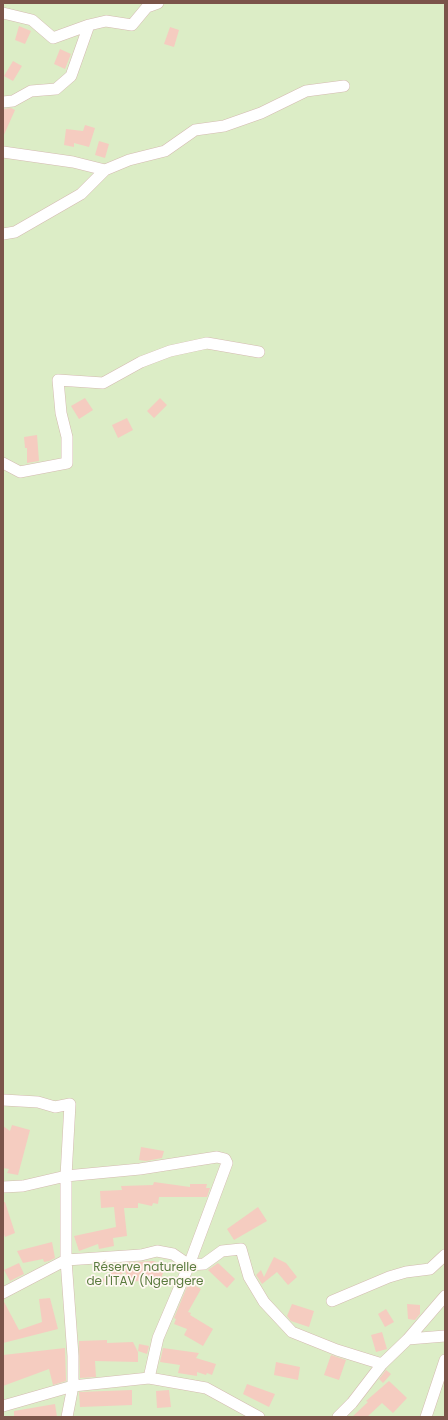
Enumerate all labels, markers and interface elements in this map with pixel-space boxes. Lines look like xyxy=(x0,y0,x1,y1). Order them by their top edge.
park label: Réserve naturelle de l'ITAV (Ngengere xyxy=(86,1261,204,1289)

